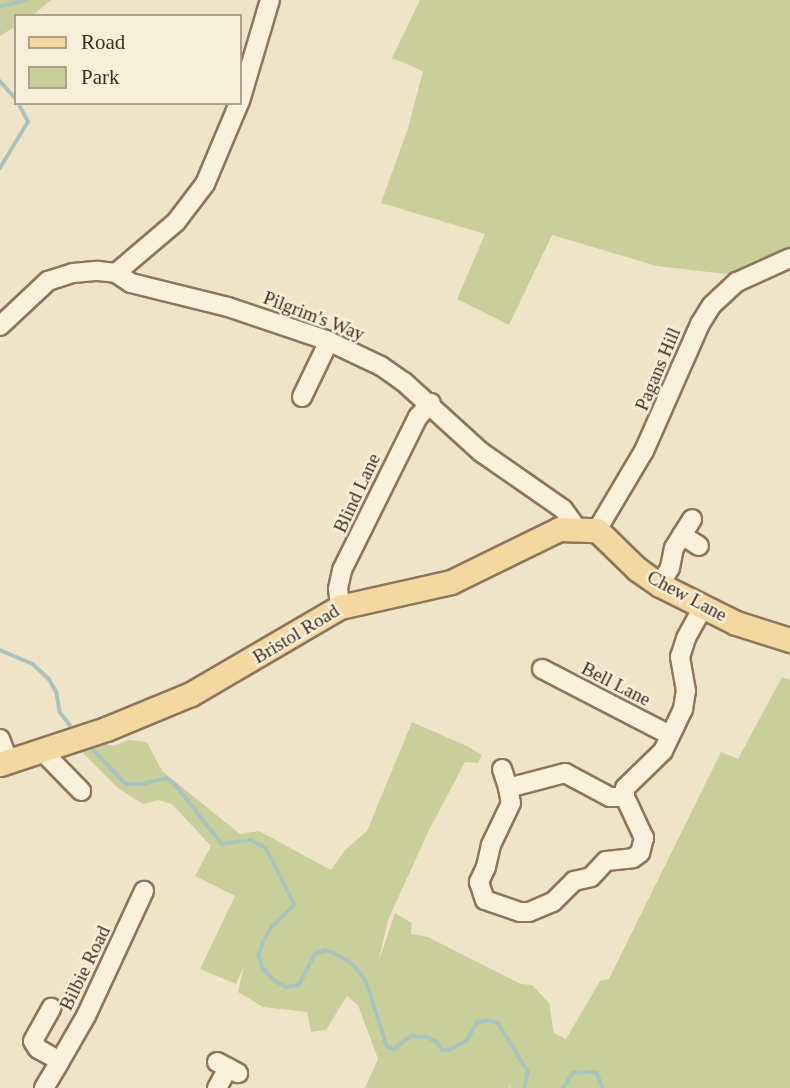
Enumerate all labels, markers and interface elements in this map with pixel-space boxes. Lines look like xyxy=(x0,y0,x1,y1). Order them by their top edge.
legend xyxy=(14,14,242,105)
text: Road xyxy=(81,30,125,54)
text: Park xyxy=(81,65,120,89)
street label: Pilgrim's Way xyxy=(260,286,368,346)
street label: Pagans Hill xyxy=(630,324,686,414)
street label: Blind Lane xyxy=(329,450,385,536)
street label: Chew Lane xyxy=(643,566,731,626)
street label: Bristol Road xyxy=(249,599,343,669)
street label: Bell Lane xyxy=(578,657,654,711)
street label: Bilbie Road xyxy=(55,922,115,1014)

